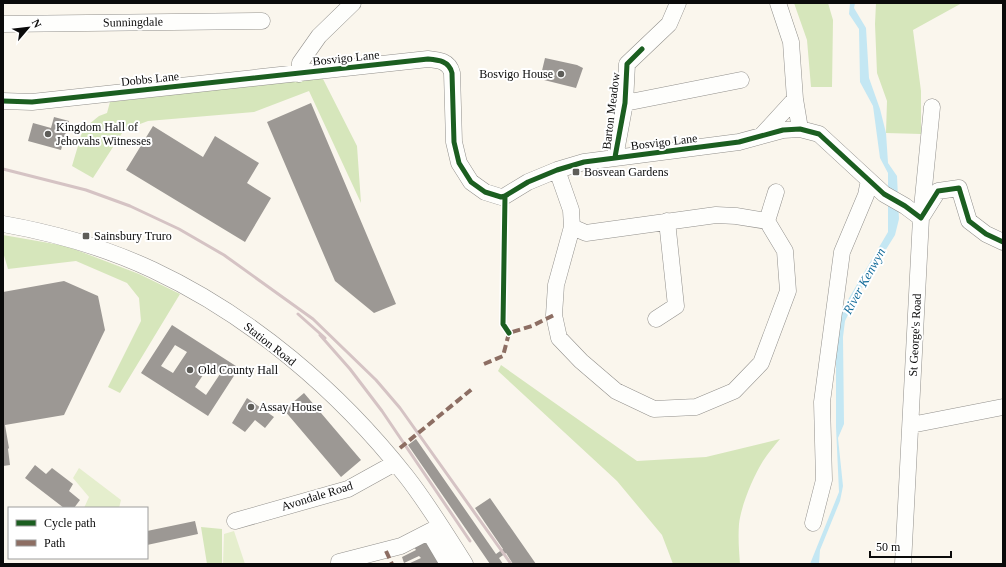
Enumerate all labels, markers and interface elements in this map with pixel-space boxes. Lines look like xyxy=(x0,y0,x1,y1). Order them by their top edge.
north arrow xyxy=(8,8,48,48)
street label: Sunningdale xyxy=(103,14,163,30)
text: N xyxy=(30,17,44,30)
street label: Bosvigo Lane xyxy=(312,48,380,68)
place label: Bosvigo House xyxy=(479,67,553,81)
street label: Dobbs Lane xyxy=(120,69,180,89)
marker: Bosvigo House xyxy=(556,69,566,79)
street label: Barton Meadow xyxy=(599,71,623,150)
place label: Kingdom Hall of Jehovahs Witnesses xyxy=(56,120,151,148)
marker: Kingdom Hall of Jehovahs Witnesses xyxy=(43,129,53,139)
street label: Bosvigo Lane xyxy=(630,131,698,153)
place label: Bosvean Gardens xyxy=(584,165,669,179)
marker: Bosvean Gardens xyxy=(571,167,581,177)
place label: Sainsbury Truro xyxy=(94,229,172,243)
marker: Sainsbury Truro xyxy=(81,231,91,241)
water label: River Kenwyn xyxy=(839,245,888,318)
street label: St George's Road xyxy=(906,293,924,377)
street label: Station Road xyxy=(241,319,299,369)
place label: Old County Hall xyxy=(198,363,279,377)
marker: Old County Hall xyxy=(185,365,195,375)
place label: Assay House xyxy=(259,400,322,414)
marker: Assay House xyxy=(246,402,256,412)
street label: Avondale Road xyxy=(280,478,354,514)
legend xyxy=(8,507,148,559)
text: Cycle path xyxy=(44,516,96,530)
scale bar xyxy=(870,533,951,559)
text: Path xyxy=(44,536,65,550)
text: 50 m xyxy=(876,540,901,554)

